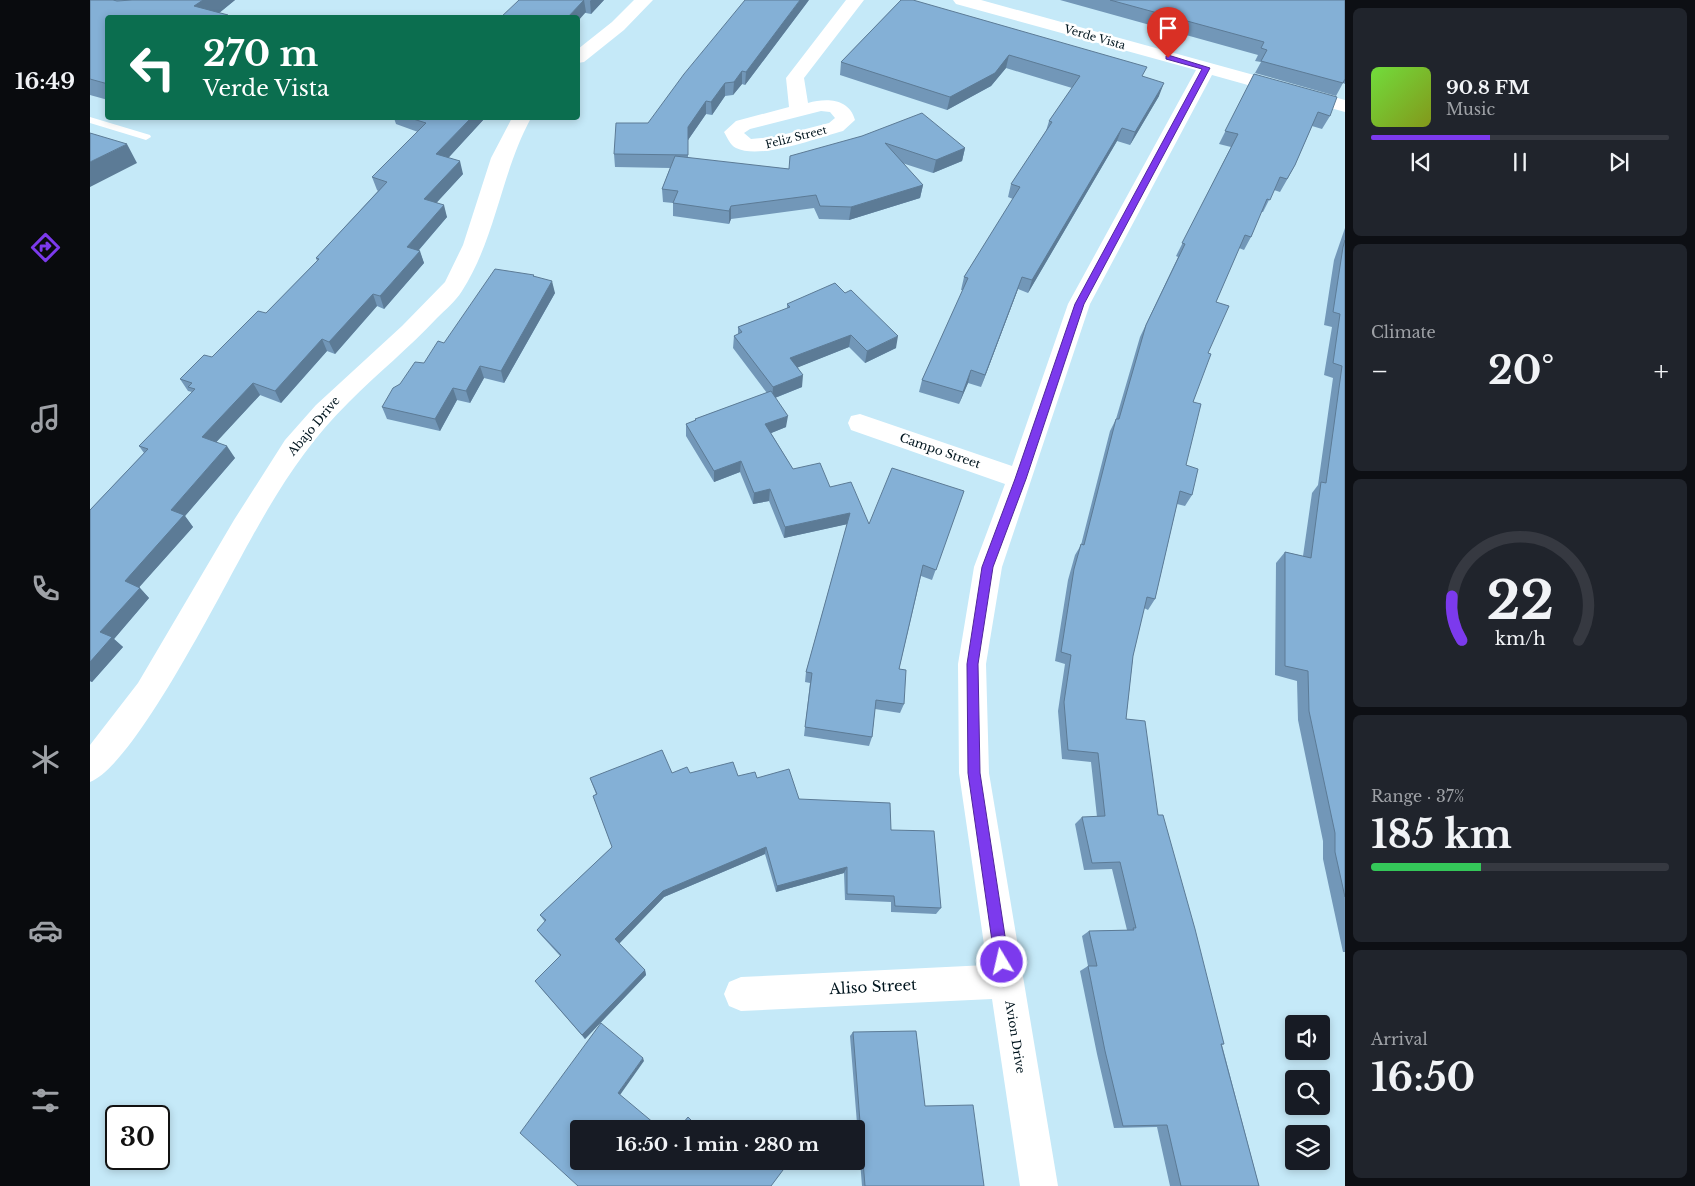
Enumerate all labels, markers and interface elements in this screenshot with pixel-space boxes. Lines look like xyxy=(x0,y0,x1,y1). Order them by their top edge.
pin xyxy=(1147,7,1189,58)
icon: arrive xyxy=(1154,14,1182,42)
street label: Verde Vista xyxy=(1062,21,1128,53)
text: 270 m xyxy=(203,32,318,75)
icon: left xyxy=(120,35,185,100)
text: 16:49 xyxy=(15,68,75,95)
text: Verde Vista xyxy=(203,75,329,102)
text: 90.8 FM xyxy=(1446,76,1530,99)
text: Music xyxy=(1446,99,1495,119)
street label: Feliz Street xyxy=(764,122,829,151)
icon: previous xyxy=(1407,148,1435,176)
icon: pause xyxy=(1506,148,1534,176)
icon: next xyxy=(1605,148,1633,176)
icon: directions xyxy=(28,230,63,265)
text: Climate xyxy=(1371,322,1436,342)
text: 20° xyxy=(1488,347,1554,394)
text: − xyxy=(1371,354,1389,389)
text: + xyxy=(1654,354,1669,389)
street label: Abajo Drive xyxy=(284,393,343,459)
icon: music xyxy=(28,401,63,436)
street label: Campo Street xyxy=(898,430,983,472)
text: 22 xyxy=(1486,569,1554,633)
icon: phone xyxy=(28,571,63,606)
text: km/h xyxy=(1495,628,1545,650)
icon: climate xyxy=(28,742,63,777)
text: Range · 37% xyxy=(1371,786,1465,806)
text: 185 km xyxy=(1371,811,1512,858)
icon: car xyxy=(28,913,63,948)
position arrow xyxy=(975,935,1027,987)
street label: Aliso Street xyxy=(828,975,918,998)
street label: Avion Drive xyxy=(1002,998,1029,1075)
map controls xyxy=(1285,1015,1330,1170)
button: sound xyxy=(1285,1015,1330,1060)
text: Arrival xyxy=(1371,1029,1428,1049)
text: 16:50 xyxy=(1371,1054,1475,1101)
button: search xyxy=(1285,1070,1330,1115)
icon: filters xyxy=(28,1083,63,1118)
speed limit sign: 30 xyxy=(105,1105,170,1170)
button: layers xyxy=(1285,1125,1330,1170)
text: 16:50 · 1 min · 280 m xyxy=(616,1133,819,1156)

